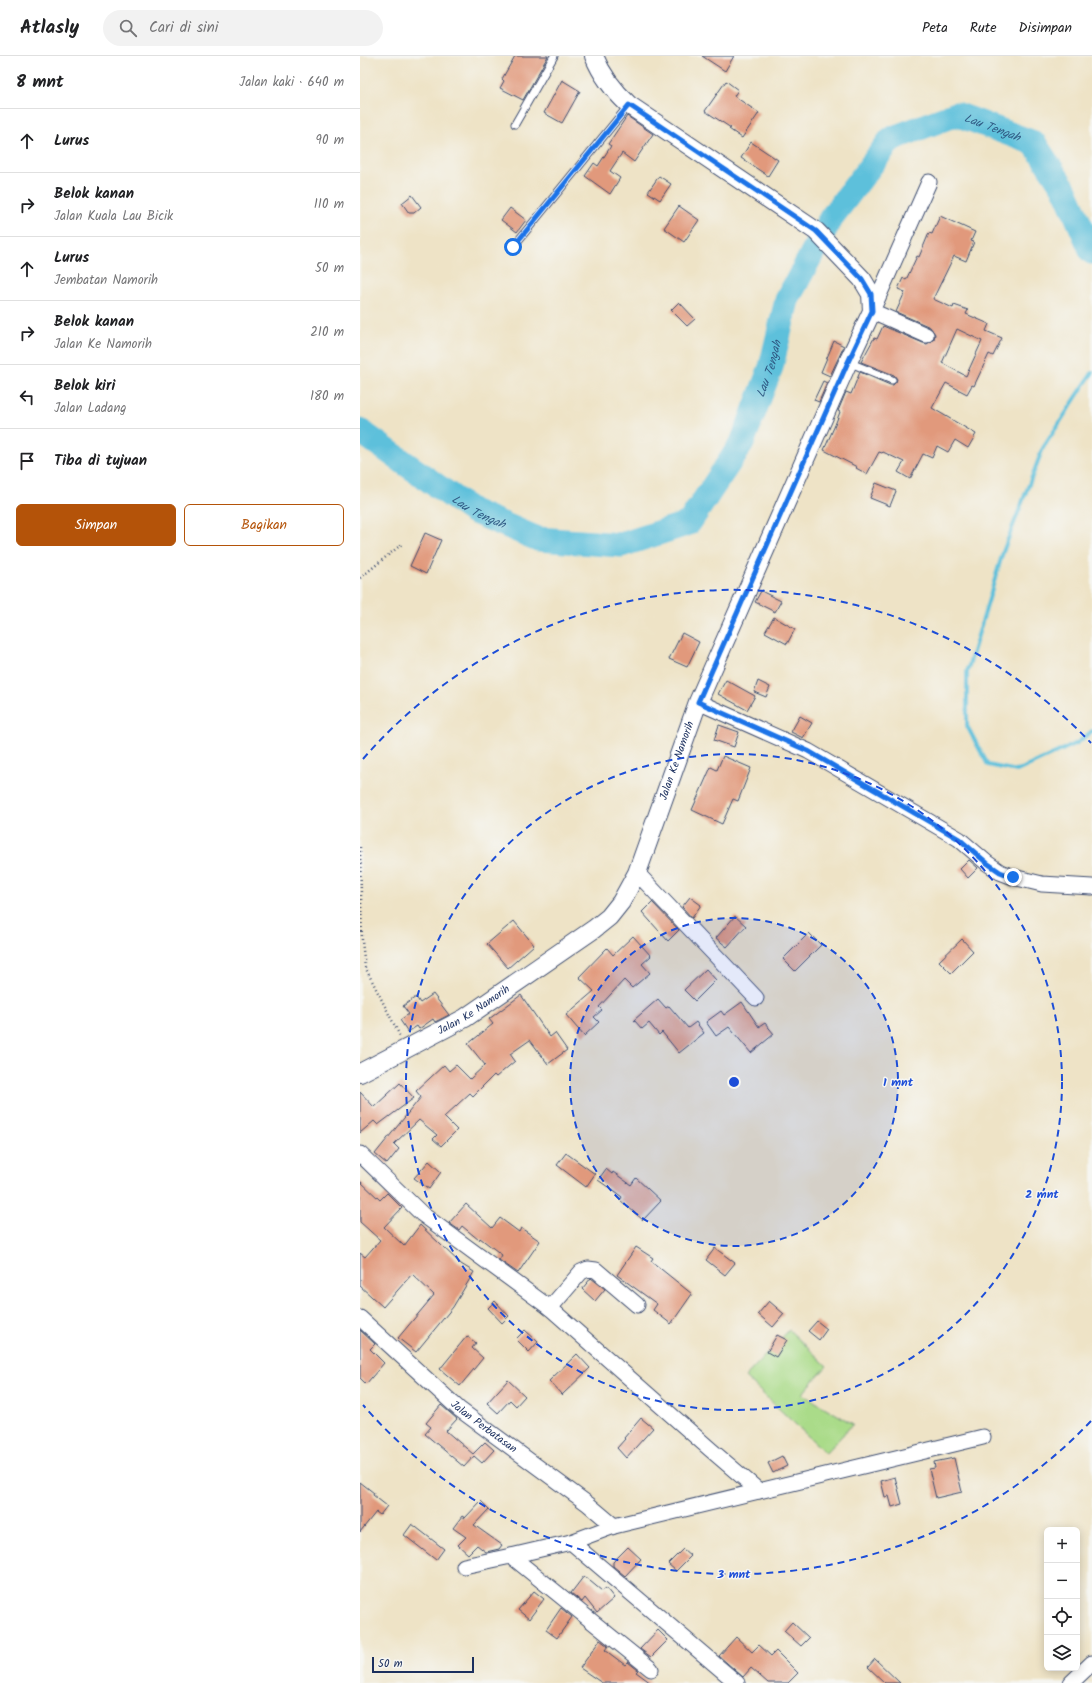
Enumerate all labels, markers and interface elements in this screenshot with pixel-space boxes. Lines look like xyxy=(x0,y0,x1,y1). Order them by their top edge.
search box xyxy=(103,10,383,46)
text: Atlasly xyxy=(20,13,79,43)
text: Cari di sini xyxy=(149,16,218,40)
icon: search xyxy=(117,17,139,39)
text: Peta xyxy=(922,17,948,39)
text: Rute xyxy=(970,17,996,39)
text: Disimpan xyxy=(1018,17,1072,39)
text: 8 mnt xyxy=(16,69,64,96)
text: Jalan kaki · 640 m xyxy=(239,72,344,93)
water label: Lau Tengah xyxy=(962,108,1025,147)
text: Lurus xyxy=(54,129,89,153)
icon: ahead xyxy=(16,130,38,152)
text: 90 m xyxy=(316,130,344,151)
text: Belok kanan xyxy=(54,182,134,206)
icon: right xyxy=(16,194,38,216)
text: 110 m xyxy=(314,194,344,215)
text: Jalan Kuala Lau Bicik xyxy=(54,206,173,227)
route start xyxy=(504,238,522,256)
text: Lurus xyxy=(54,246,89,270)
icon: ahead xyxy=(16,258,38,280)
text: 50 m xyxy=(315,258,344,279)
text: Jembatan Namorih xyxy=(54,270,158,291)
text: Belok kanan xyxy=(54,310,134,334)
icon: right xyxy=(16,322,38,344)
text: 210 m xyxy=(310,322,344,343)
text: Jalan Ke Namorih xyxy=(54,334,152,355)
water label: Lau Tengah xyxy=(751,337,787,400)
text: Belok kiri xyxy=(54,374,115,398)
icon: left xyxy=(16,386,38,408)
text: 180 m xyxy=(310,386,344,407)
text: Jalan Ladang xyxy=(54,398,127,419)
text: Tiba di tujuan xyxy=(54,449,147,473)
icon: arrive xyxy=(16,450,38,472)
water label: Lau Tengah xyxy=(448,490,510,534)
button: Simpan xyxy=(16,504,176,546)
button: Bagikan xyxy=(184,504,344,546)
street label: Jalan Ke Namorih xyxy=(655,719,699,803)
route end xyxy=(1004,868,1022,886)
street label: Jalan Ke Namorih xyxy=(434,980,514,1040)
text: 1 mnt xyxy=(883,1073,914,1092)
centre of rings xyxy=(727,1075,741,1089)
text: 2 mnt xyxy=(1025,1185,1059,1204)
street label: Jalan Perbatasan xyxy=(446,1396,521,1458)
map controls xyxy=(1044,1527,1080,1671)
button: + xyxy=(1044,1527,1080,1563)
button: − xyxy=(1044,1563,1080,1599)
text: 3 mnt xyxy=(716,1565,751,1584)
button: locate xyxy=(1044,1599,1080,1635)
button: layers xyxy=(1044,1635,1080,1671)
scale bar xyxy=(372,1655,474,1674)
text: 50 m xyxy=(378,1655,403,1673)

